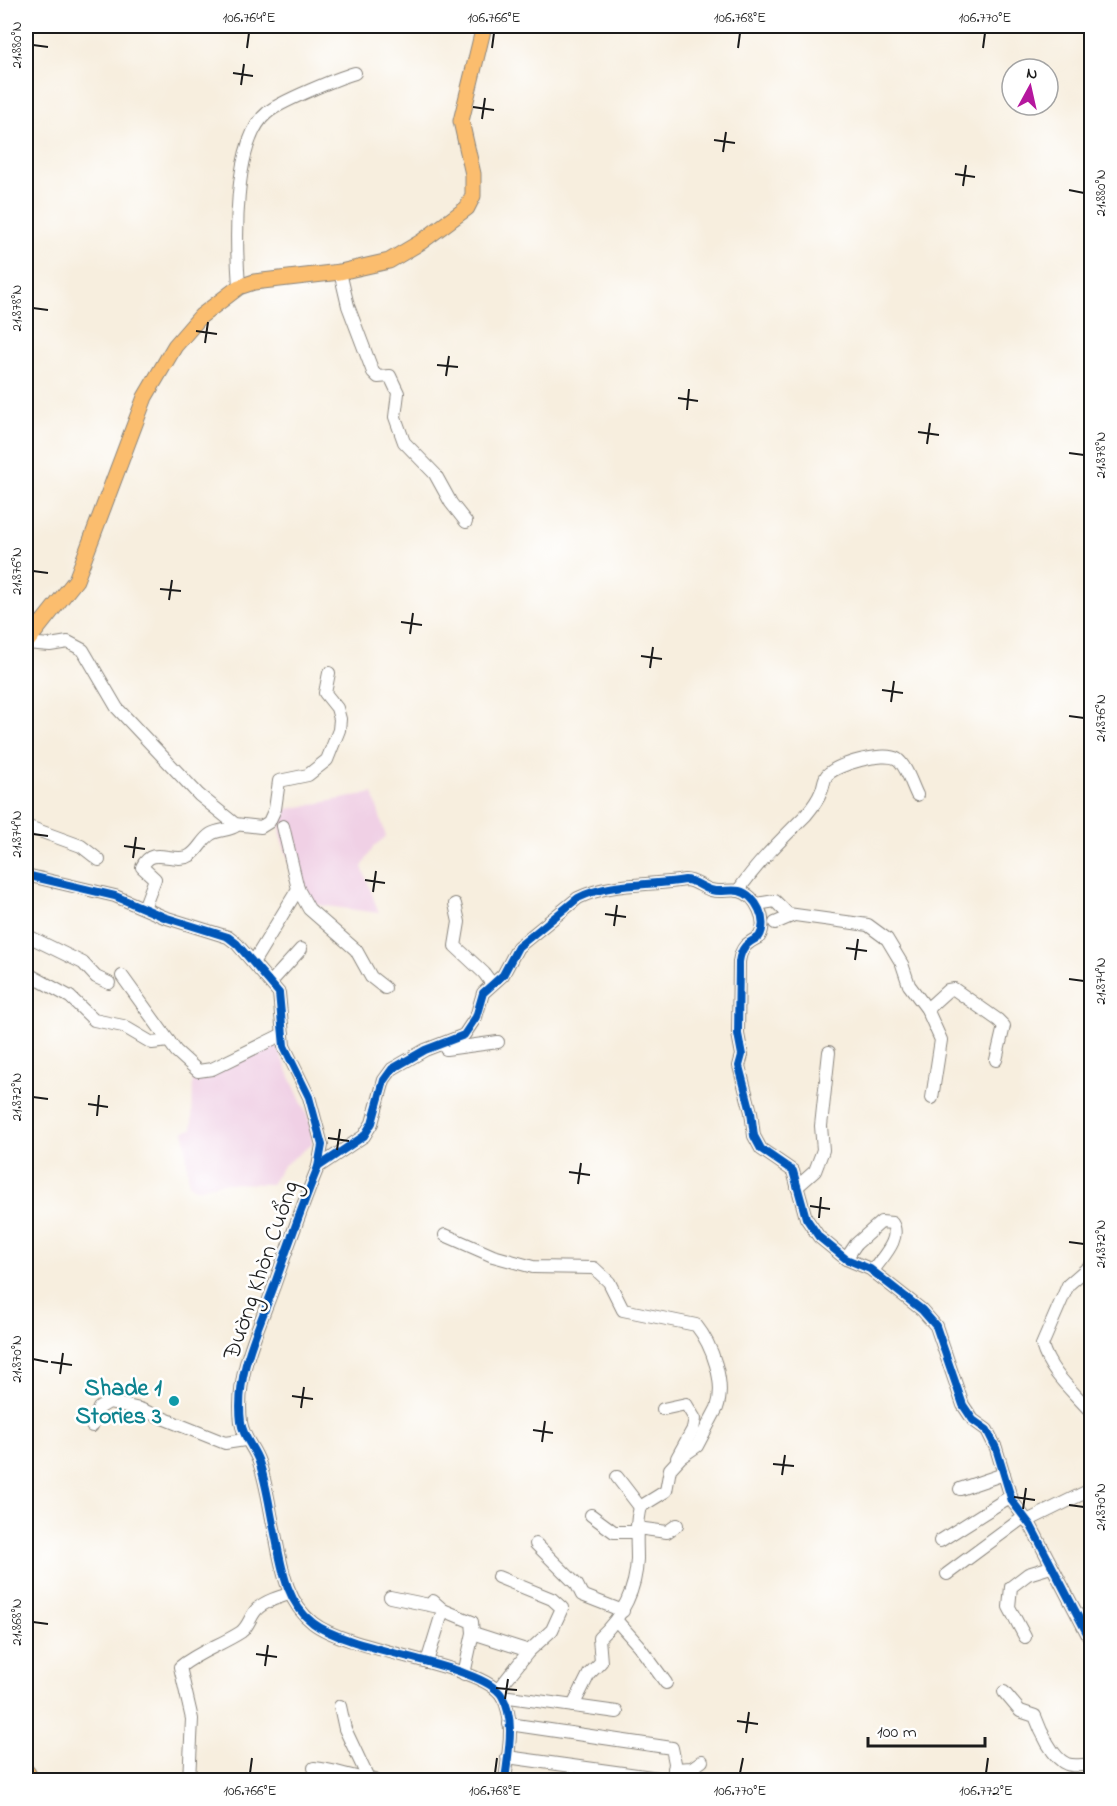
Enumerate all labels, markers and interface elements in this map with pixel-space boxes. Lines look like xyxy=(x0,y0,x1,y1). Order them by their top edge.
text: 106.764°E xyxy=(223,7,275,29)
text: 106.766°E xyxy=(467,7,521,29)
text: 106.768°E xyxy=(714,7,766,29)
text: 106.770°E xyxy=(959,7,1011,29)
text: 21.880°N xyxy=(6,21,28,69)
north arrow xyxy=(1000,57,1060,117)
text: N xyxy=(1025,61,1039,87)
text: 21.880°N xyxy=(1090,169,1112,217)
text: 21.878°N xyxy=(6,285,28,331)
text: 21.878°N xyxy=(1090,432,1112,478)
text: 21.876°N xyxy=(6,547,28,595)
text: 21.876°N xyxy=(1090,694,1112,742)
text: 21.874°N xyxy=(6,810,28,858)
text: 21.874°N xyxy=(1090,957,1112,1005)
text: 21.872°N xyxy=(6,1073,28,1121)
street label: Đường Khòn Cuổng xyxy=(215,1176,309,1366)
text: 21.872°N xyxy=(1090,1220,1112,1268)
text: 21.870°N xyxy=(6,1335,28,1383)
place label: Shade 1 Stories 3 xyxy=(75,1372,162,1435)
marker: Shade 1 Stories 3 xyxy=(167,1394,181,1408)
text: 21.870°N xyxy=(1090,1483,1112,1531)
text: 21.868°N xyxy=(6,1598,28,1646)
scale bar xyxy=(868,1710,985,1748)
text: 100 m xyxy=(877,1720,917,1746)
text: 106.766°E xyxy=(223,1780,277,1802)
text: 106.768°E xyxy=(469,1780,521,1802)
text: 106.770°E xyxy=(714,1780,766,1802)
text: 106.772°E xyxy=(959,1780,1013,1802)

